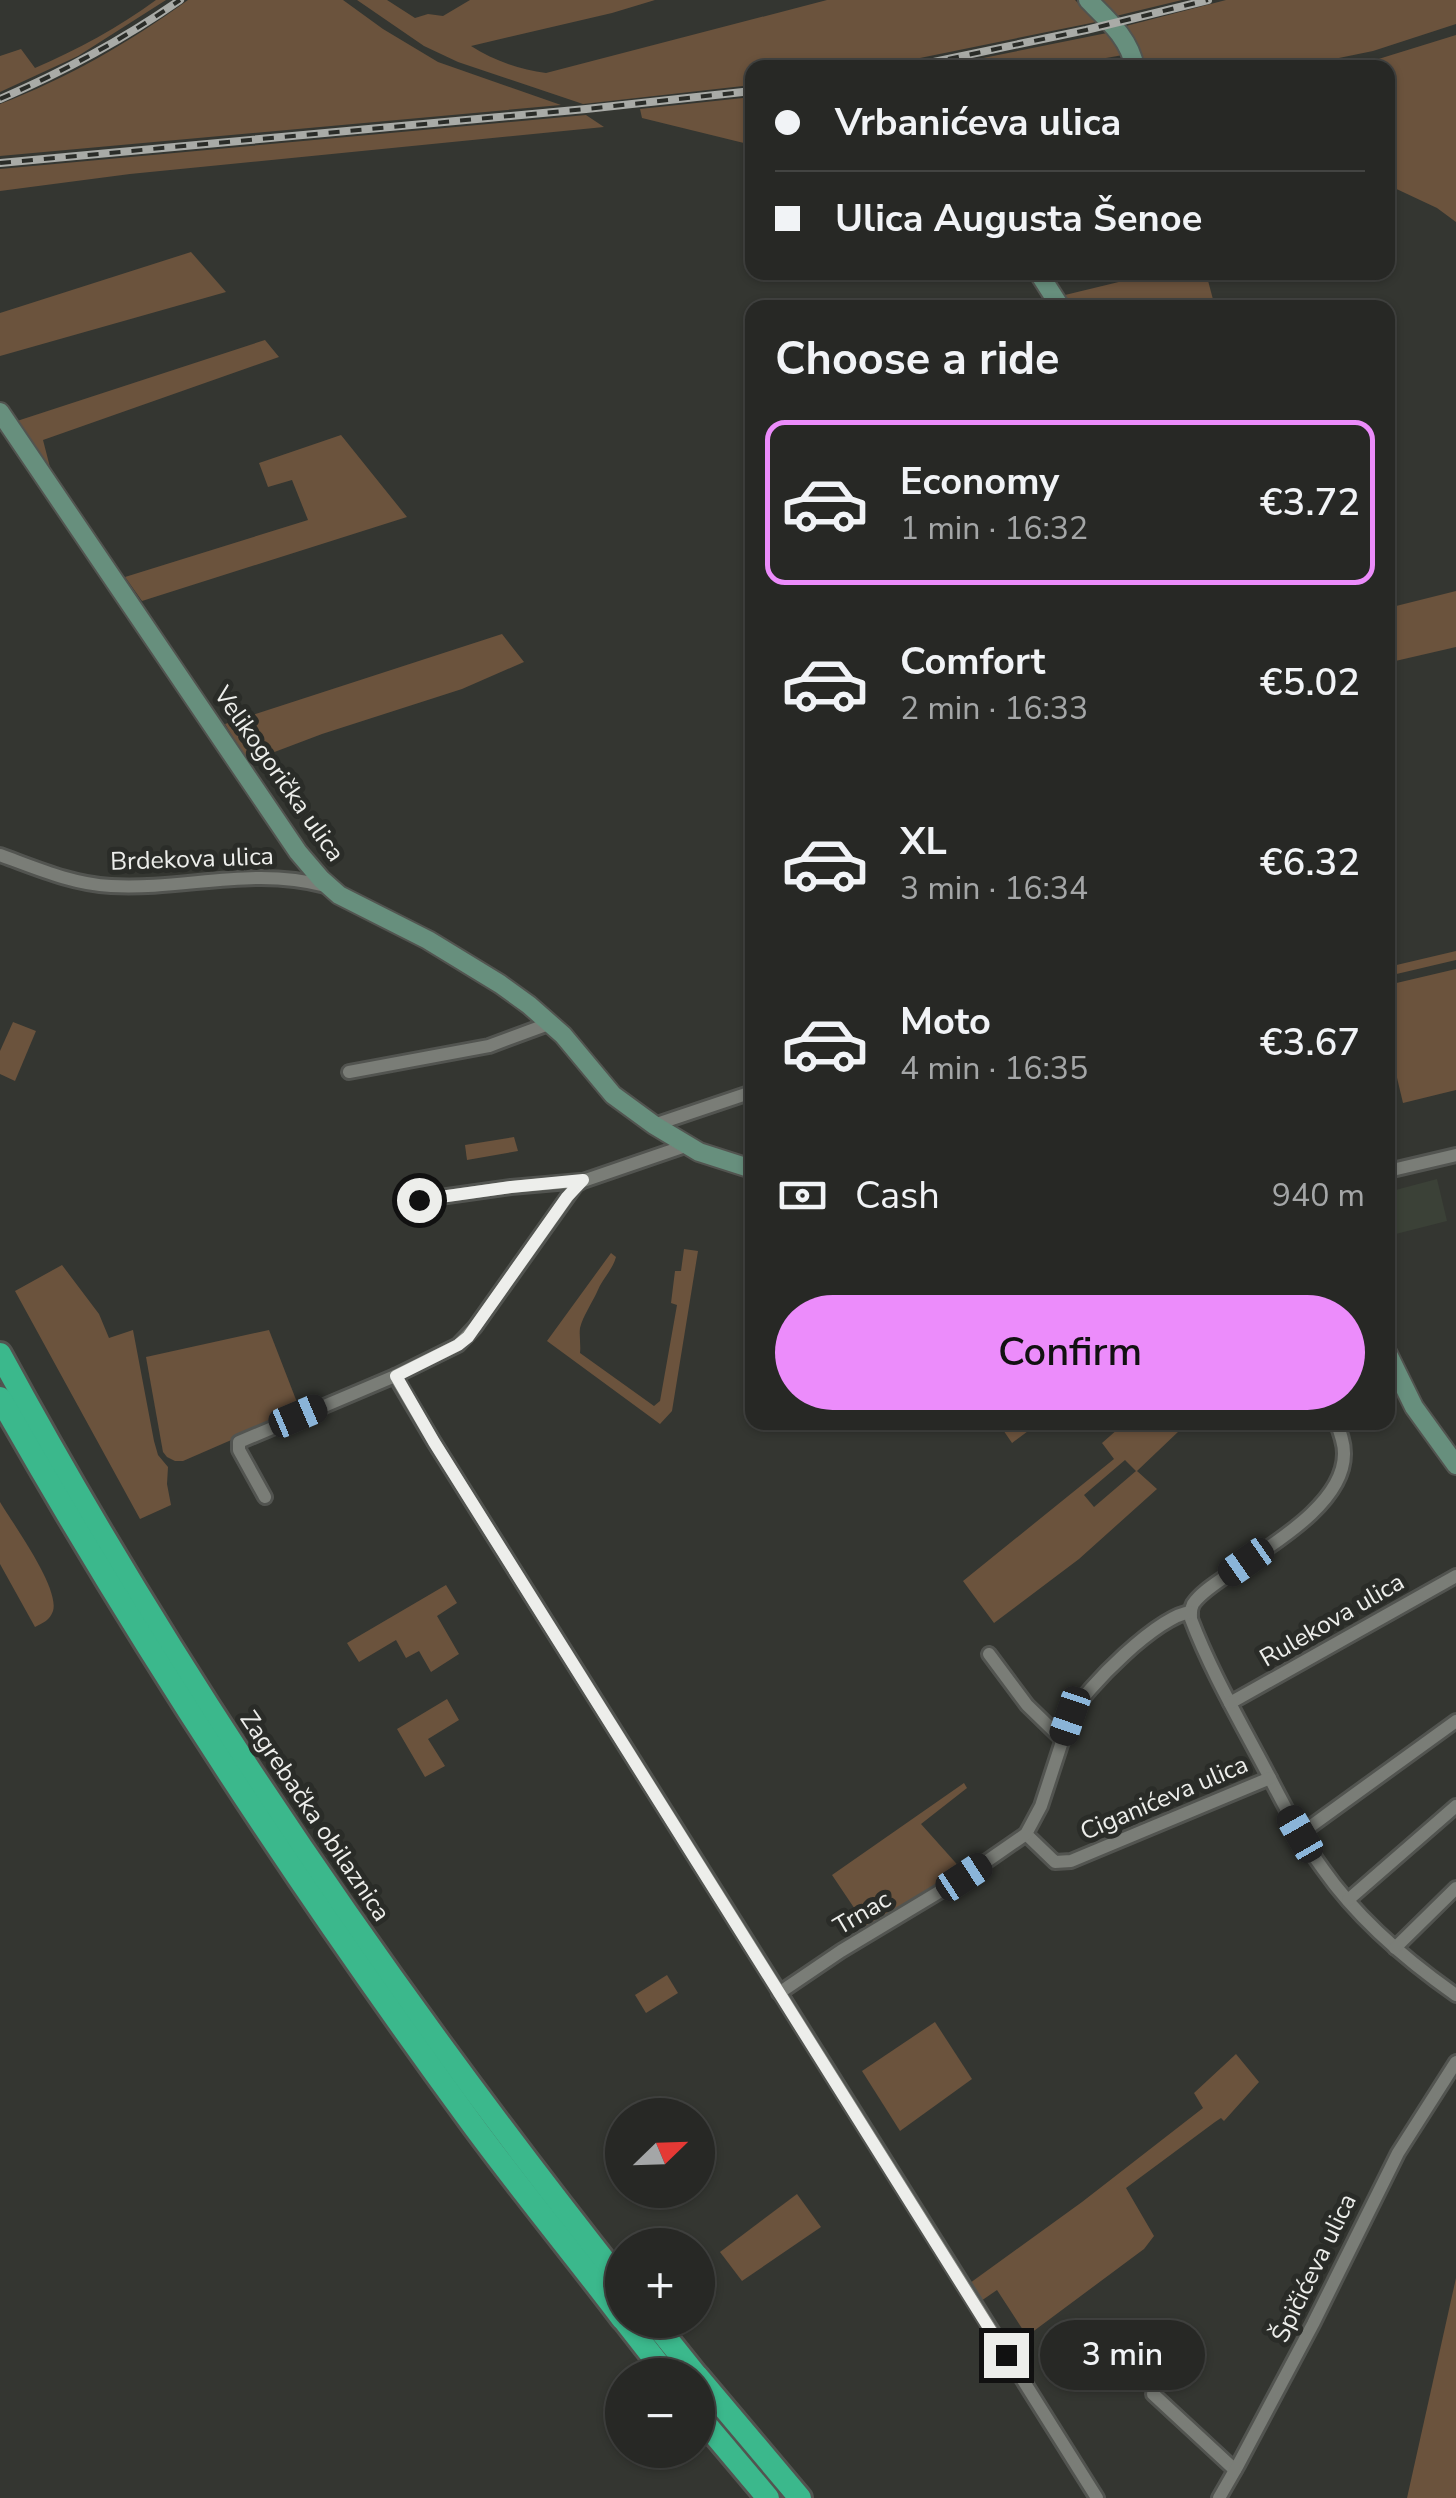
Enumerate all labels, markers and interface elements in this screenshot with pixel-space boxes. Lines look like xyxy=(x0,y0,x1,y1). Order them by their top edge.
text: Vrbanićeva ulica xyxy=(835,97,1121,148)
text: Ulica Augusta Šenoe xyxy=(835,193,1202,244)
text: Choose a ride xyxy=(775,329,1060,390)
text: Economy xyxy=(900,456,1059,507)
icon: car xyxy=(780,458,870,548)
text: €3.72 xyxy=(1260,477,1360,528)
text: 1 min · 16:32 xyxy=(900,507,1088,550)
text: Comfort xyxy=(900,636,1045,687)
icon: car xyxy=(780,638,870,728)
text: €5.02 xyxy=(1260,657,1360,708)
street label: Velikogorička ulica xyxy=(205,679,352,869)
text: 2 min · 16:33 xyxy=(900,687,1088,730)
text: XL xyxy=(900,816,947,867)
icon: car xyxy=(780,818,870,908)
text: €6.32 xyxy=(1260,837,1360,888)
street label: Brdekova ulica xyxy=(110,839,274,879)
text: 3 min · 16:34 xyxy=(900,867,1088,910)
text: Moto xyxy=(900,996,991,1047)
icon: car xyxy=(780,998,870,1088)
text: €3.67 xyxy=(1260,1017,1360,1068)
text: 4 min · 16:35 xyxy=(900,1047,1088,1090)
icon: cash xyxy=(775,1168,830,1223)
text: Cash xyxy=(855,1170,940,1221)
text: 940 m xyxy=(1272,1174,1365,1217)
route start xyxy=(397,1178,442,1223)
button: Confirm xyxy=(775,1295,1365,1410)
car xyxy=(265,1390,331,1442)
car xyxy=(1213,1533,1279,1591)
street label: Rulekova ulica xyxy=(1254,1565,1410,1675)
car xyxy=(1046,1683,1094,1749)
street label: Zagrebačka obilaznica xyxy=(232,1704,398,1928)
street label: Ciganićeva ulica xyxy=(1075,1747,1253,1849)
car xyxy=(1272,1801,1328,1867)
car xyxy=(931,1848,997,1906)
street label: Trnac xyxy=(827,1882,897,1943)
north arrow xyxy=(605,2098,715,2208)
map controls xyxy=(605,2098,715,2468)
street label: Špičićeva ulica xyxy=(1263,2188,1365,2348)
button: + xyxy=(605,2228,715,2338)
callout: 3 min xyxy=(1041,2320,1206,2390)
route end xyxy=(984,2333,1029,2378)
text: 3 min xyxy=(1082,2333,1163,2376)
button: − xyxy=(605,2358,715,2468)

